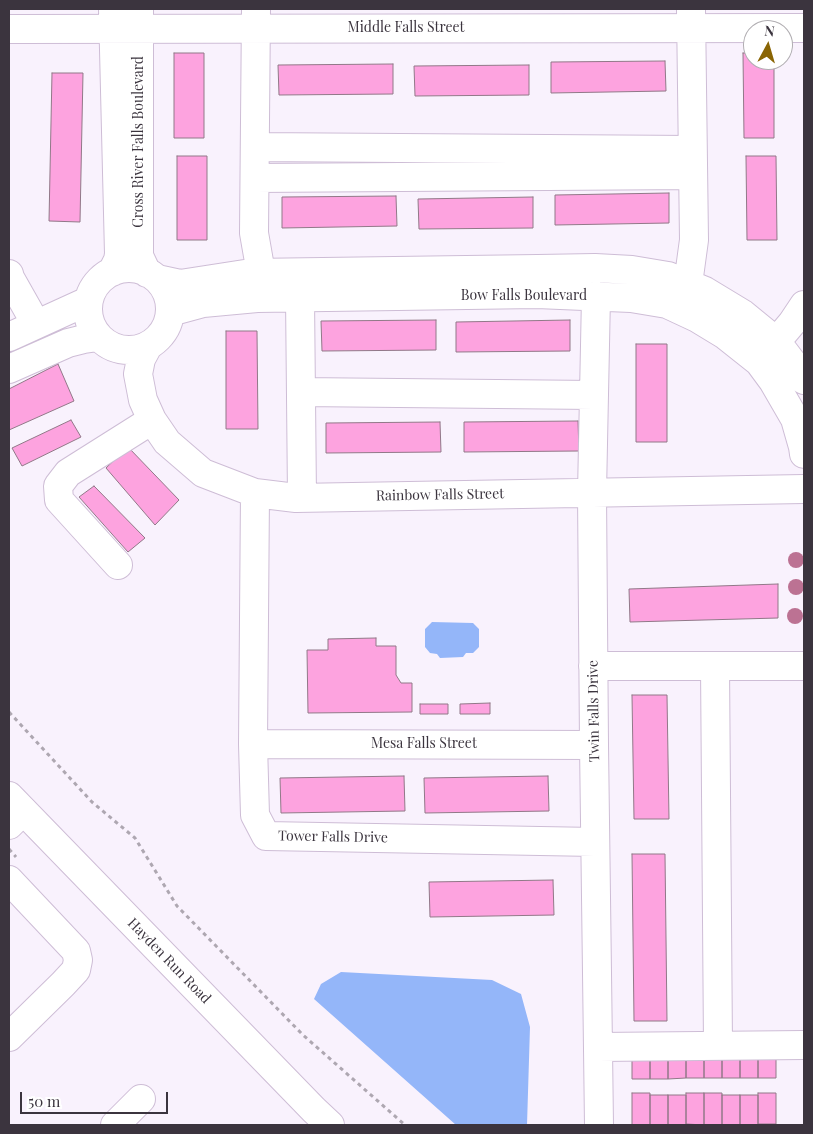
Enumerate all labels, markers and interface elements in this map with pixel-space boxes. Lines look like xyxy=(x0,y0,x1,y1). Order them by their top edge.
street label: Middle Falls Street xyxy=(347,20,465,36)
north arrow xyxy=(743,20,793,70)
text: N xyxy=(763,21,776,41)
street label: Cross River Falls Boulevard xyxy=(131,56,147,228)
street label: Bow Falls Boulevard xyxy=(461,288,587,304)
street label: Rainbow Falls Street xyxy=(376,485,504,505)
street label: Twin Falls Drive xyxy=(585,660,603,762)
street label: Mesa Falls Street xyxy=(371,736,477,752)
street label: Tower Falls Drive xyxy=(278,828,388,846)
street label: Hayden Run Road xyxy=(124,915,214,1007)
scale bar xyxy=(22,1082,170,1114)
text: 50 m xyxy=(28,1091,60,1111)

